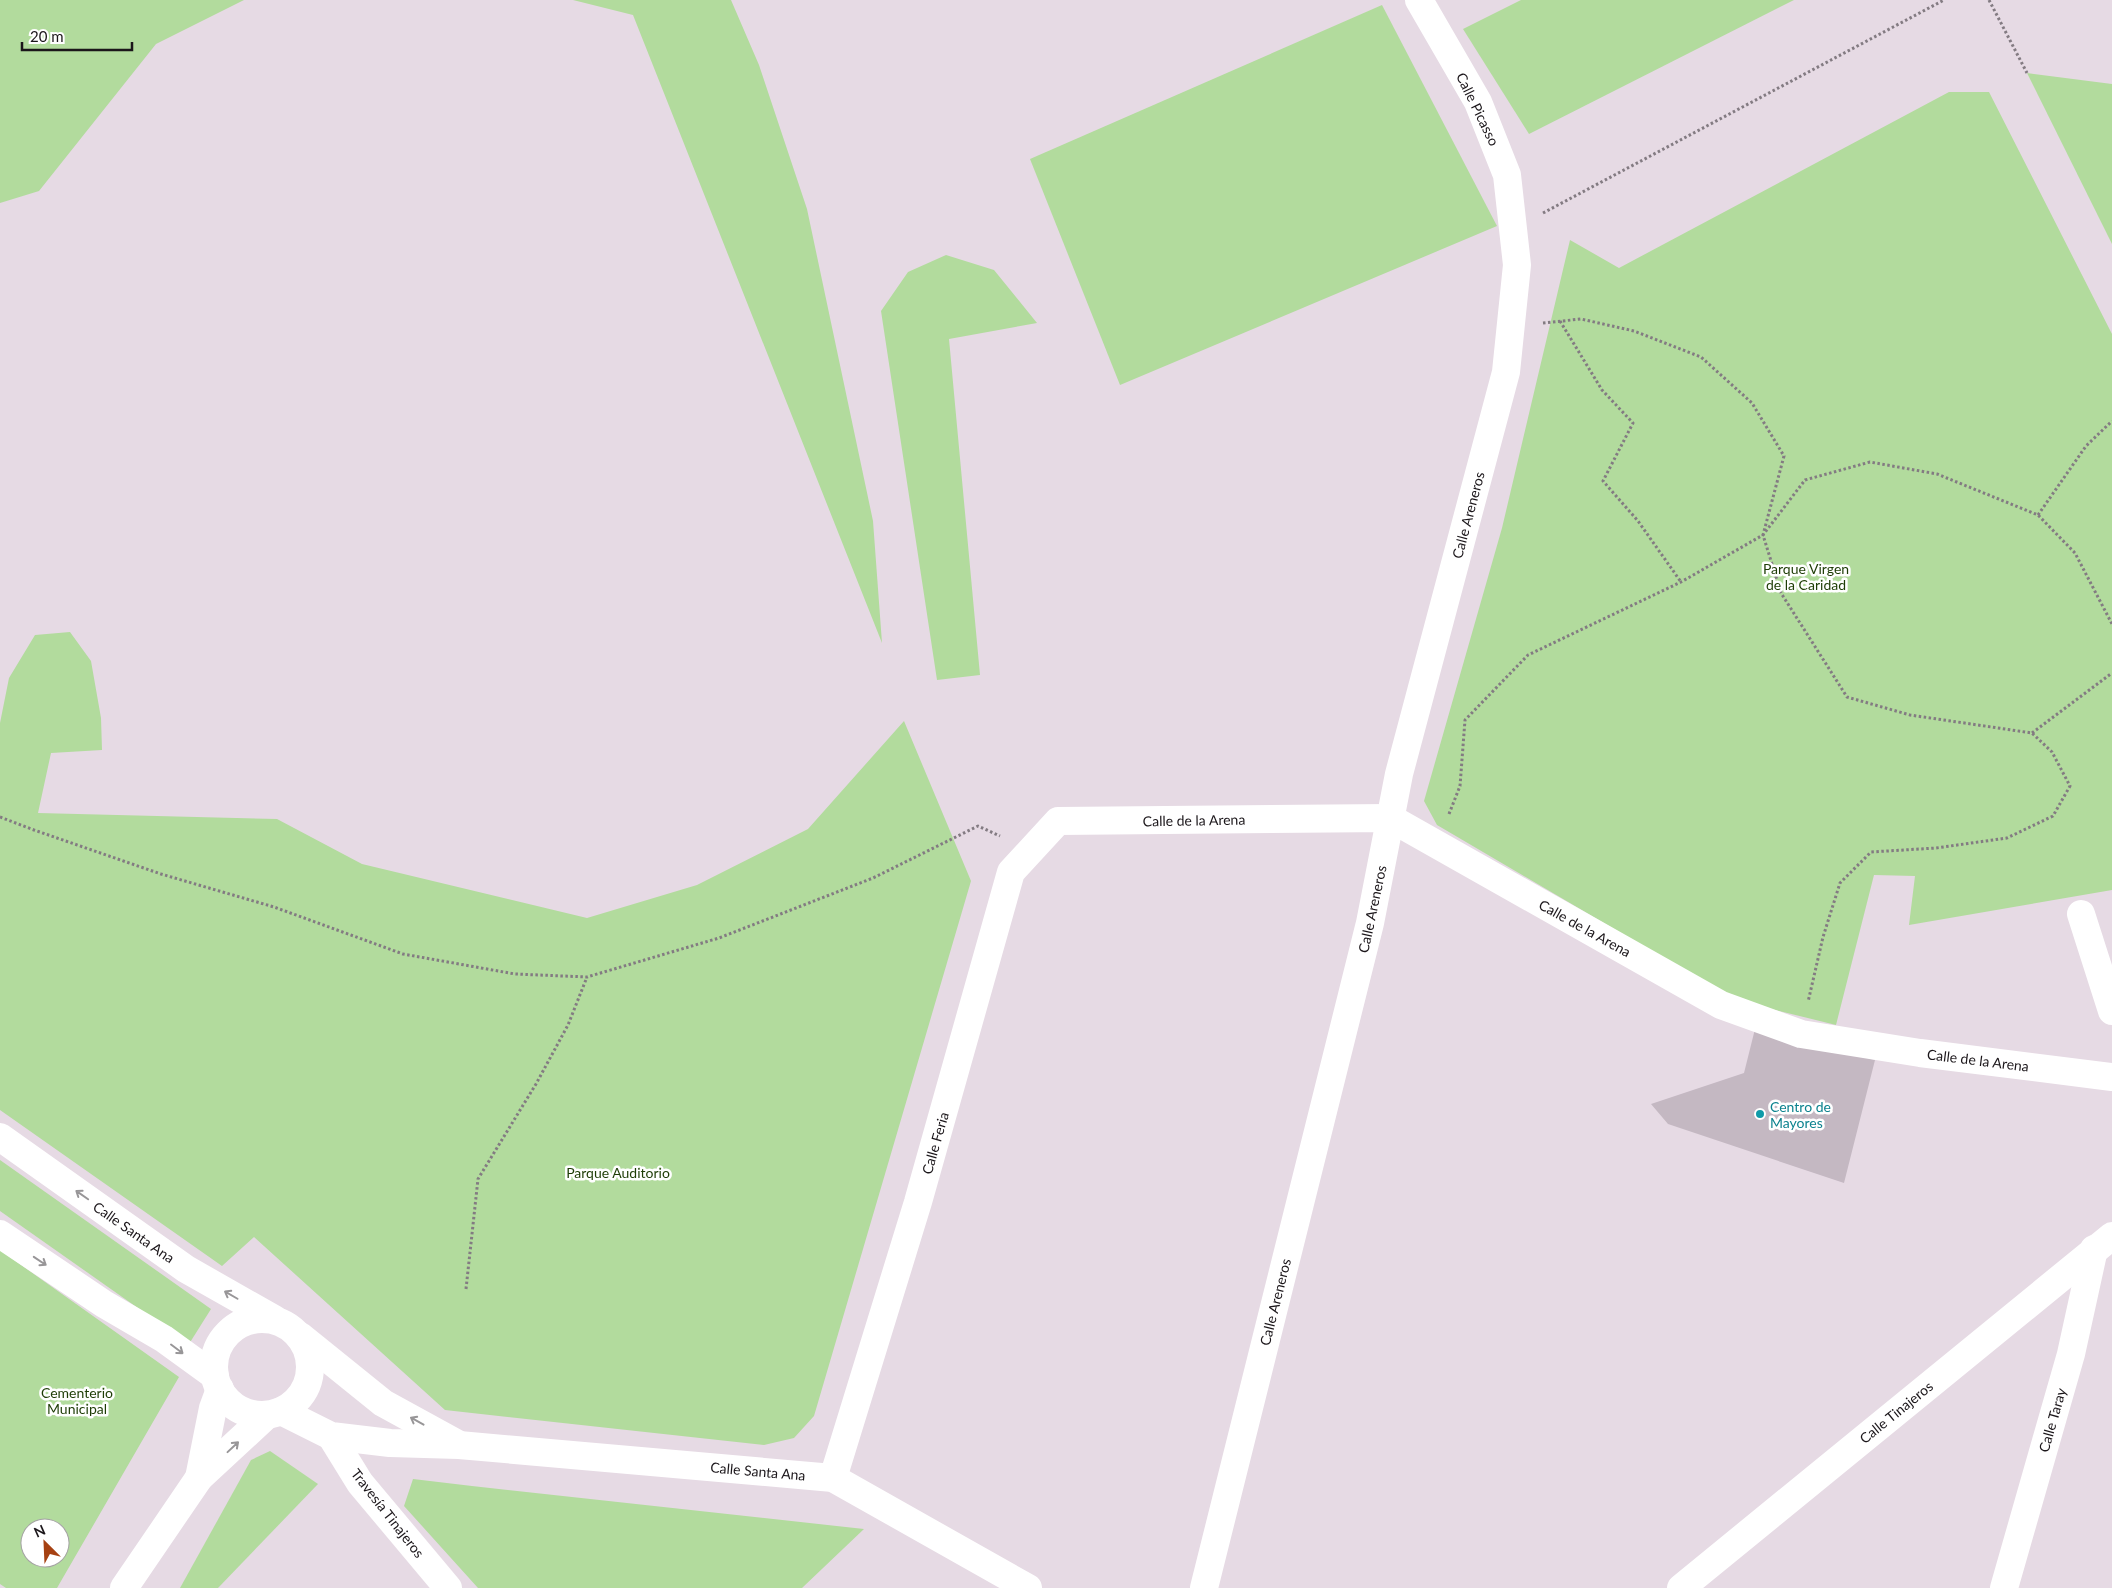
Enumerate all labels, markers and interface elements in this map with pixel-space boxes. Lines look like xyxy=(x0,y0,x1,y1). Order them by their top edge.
scale bar xyxy=(22,20,132,52)
text: 20 m xyxy=(30,27,64,45)
street label: Calle Picasso xyxy=(1453,70,1503,148)
street label: Calle Areneros xyxy=(1448,470,1488,560)
park label: Parque Virgen de la Caridad xyxy=(1763,560,1849,593)
street label: Calle de la Arena xyxy=(1143,811,1245,829)
street label: Calle Areneros xyxy=(1354,864,1390,954)
street label: Calle de la Arena xyxy=(1536,896,1634,960)
street label: Calle de la Arena xyxy=(1926,1045,2030,1075)
place label: Centro de Mayores xyxy=(1770,1098,1831,1131)
marker: Centro de Mayores xyxy=(1754,1108,1766,1120)
street label: Calle Feria xyxy=(918,1110,952,1176)
park label: Parque Auditorio xyxy=(566,1164,670,1181)
one-way arrow xyxy=(75,1190,89,1200)
street label: Calle Santa Ana xyxy=(90,1198,178,1266)
one-way arrow xyxy=(33,1256,47,1266)
street label: Calle Areneros xyxy=(1256,1257,1294,1347)
one-way arrow xyxy=(224,1290,239,1300)
one-way arrow xyxy=(170,1343,183,1354)
street label: Calle Tinajeros xyxy=(1856,1377,1936,1447)
park label: Cementerio Municipal xyxy=(41,1384,113,1417)
street label: Calle Taray xyxy=(2035,1385,2069,1454)
one-way arrow xyxy=(409,1416,424,1426)
one-way arrow xyxy=(227,1441,239,1453)
street label: Calle Santa Ana xyxy=(710,1458,806,1484)
street label: Travesía Tinajeros xyxy=(348,1465,428,1561)
north arrow xyxy=(20,1518,70,1568)
text: N xyxy=(31,1521,48,1541)

